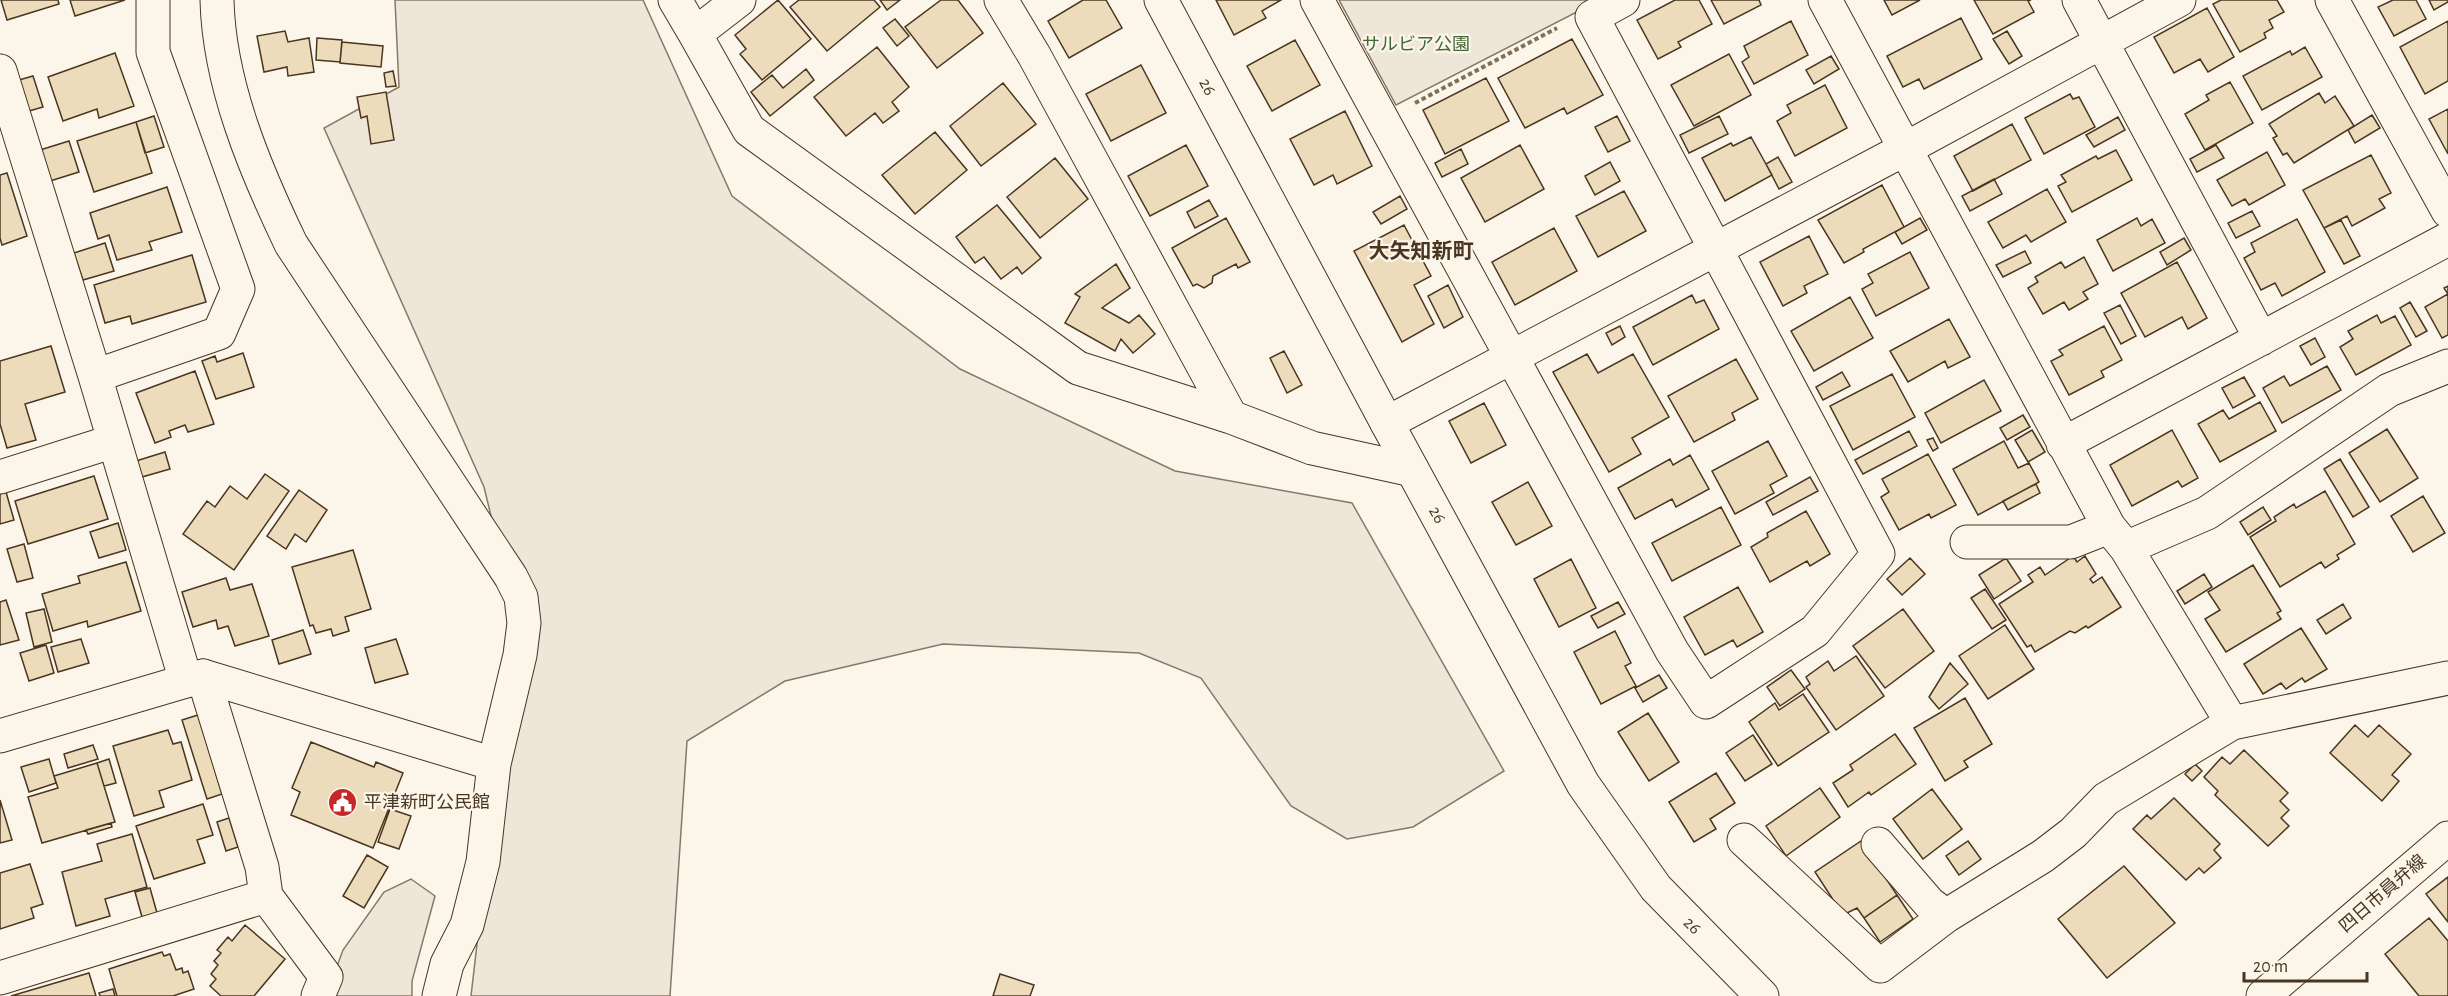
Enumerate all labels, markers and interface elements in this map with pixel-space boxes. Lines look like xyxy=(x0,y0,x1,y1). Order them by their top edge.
park label: サルビア公園 xyxy=(1362,35,1470,54)
street label: 26 xyxy=(1195,75,1219,99)
district label: 大矢知新町 xyxy=(1369,240,1474,262)
street label: 26 xyxy=(1425,503,1449,527)
public building icon: 平津新町公民館 xyxy=(327,787,359,819)
place label: 平津新町公民館 xyxy=(364,793,490,812)
street label: 四日市員弁線 xyxy=(2335,850,2430,936)
street label: 26 xyxy=(1680,914,1704,938)
scale bar xyxy=(2244,945,2367,983)
text: 20 m xyxy=(2253,958,2288,976)

